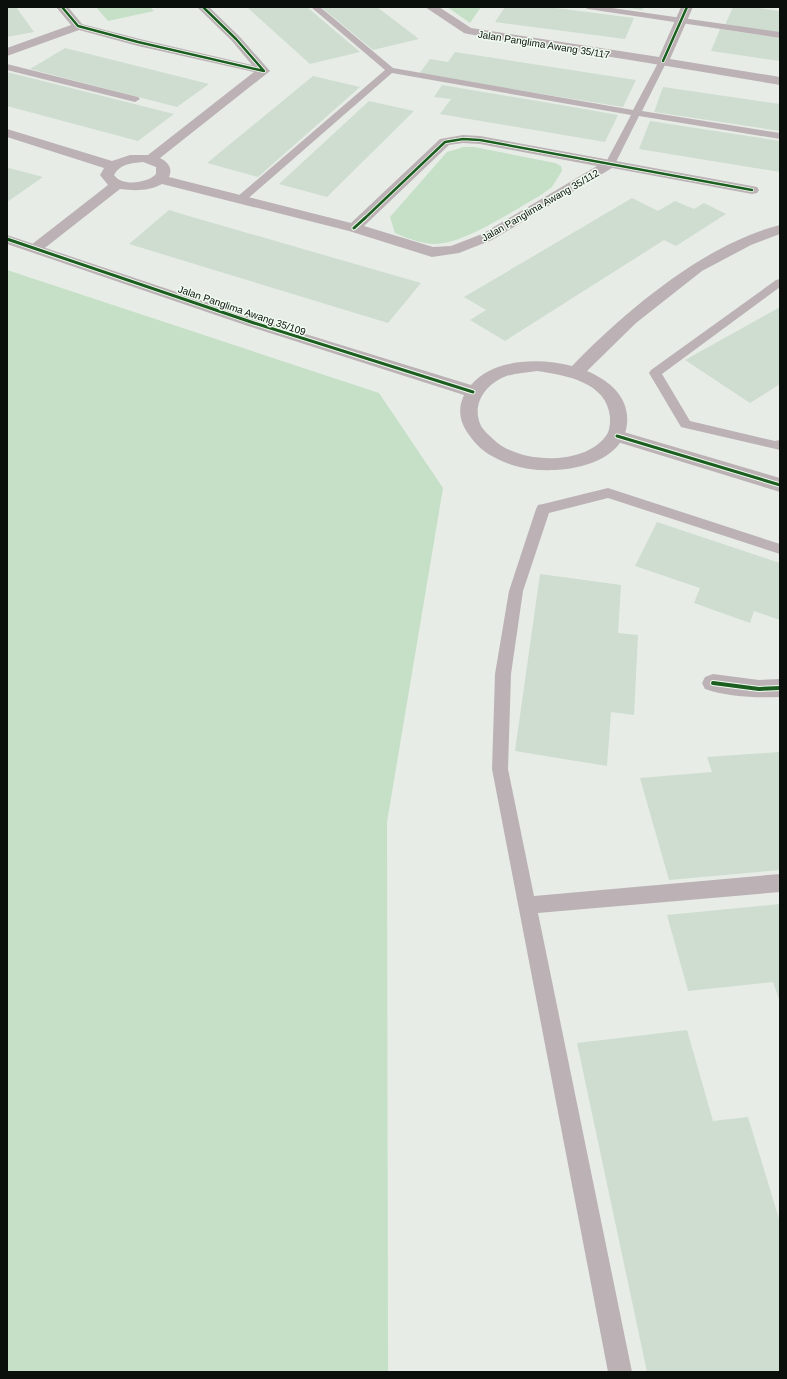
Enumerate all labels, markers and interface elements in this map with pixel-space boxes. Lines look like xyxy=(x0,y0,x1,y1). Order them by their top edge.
street label: Jalan Panglima Awang 35/117 xyxy=(477,29,611,60)
street label: Jalan Panglima Awang 35/112 xyxy=(480,167,601,244)
street label: Jalan Panglima Awang 35/109 xyxy=(177,283,308,338)

